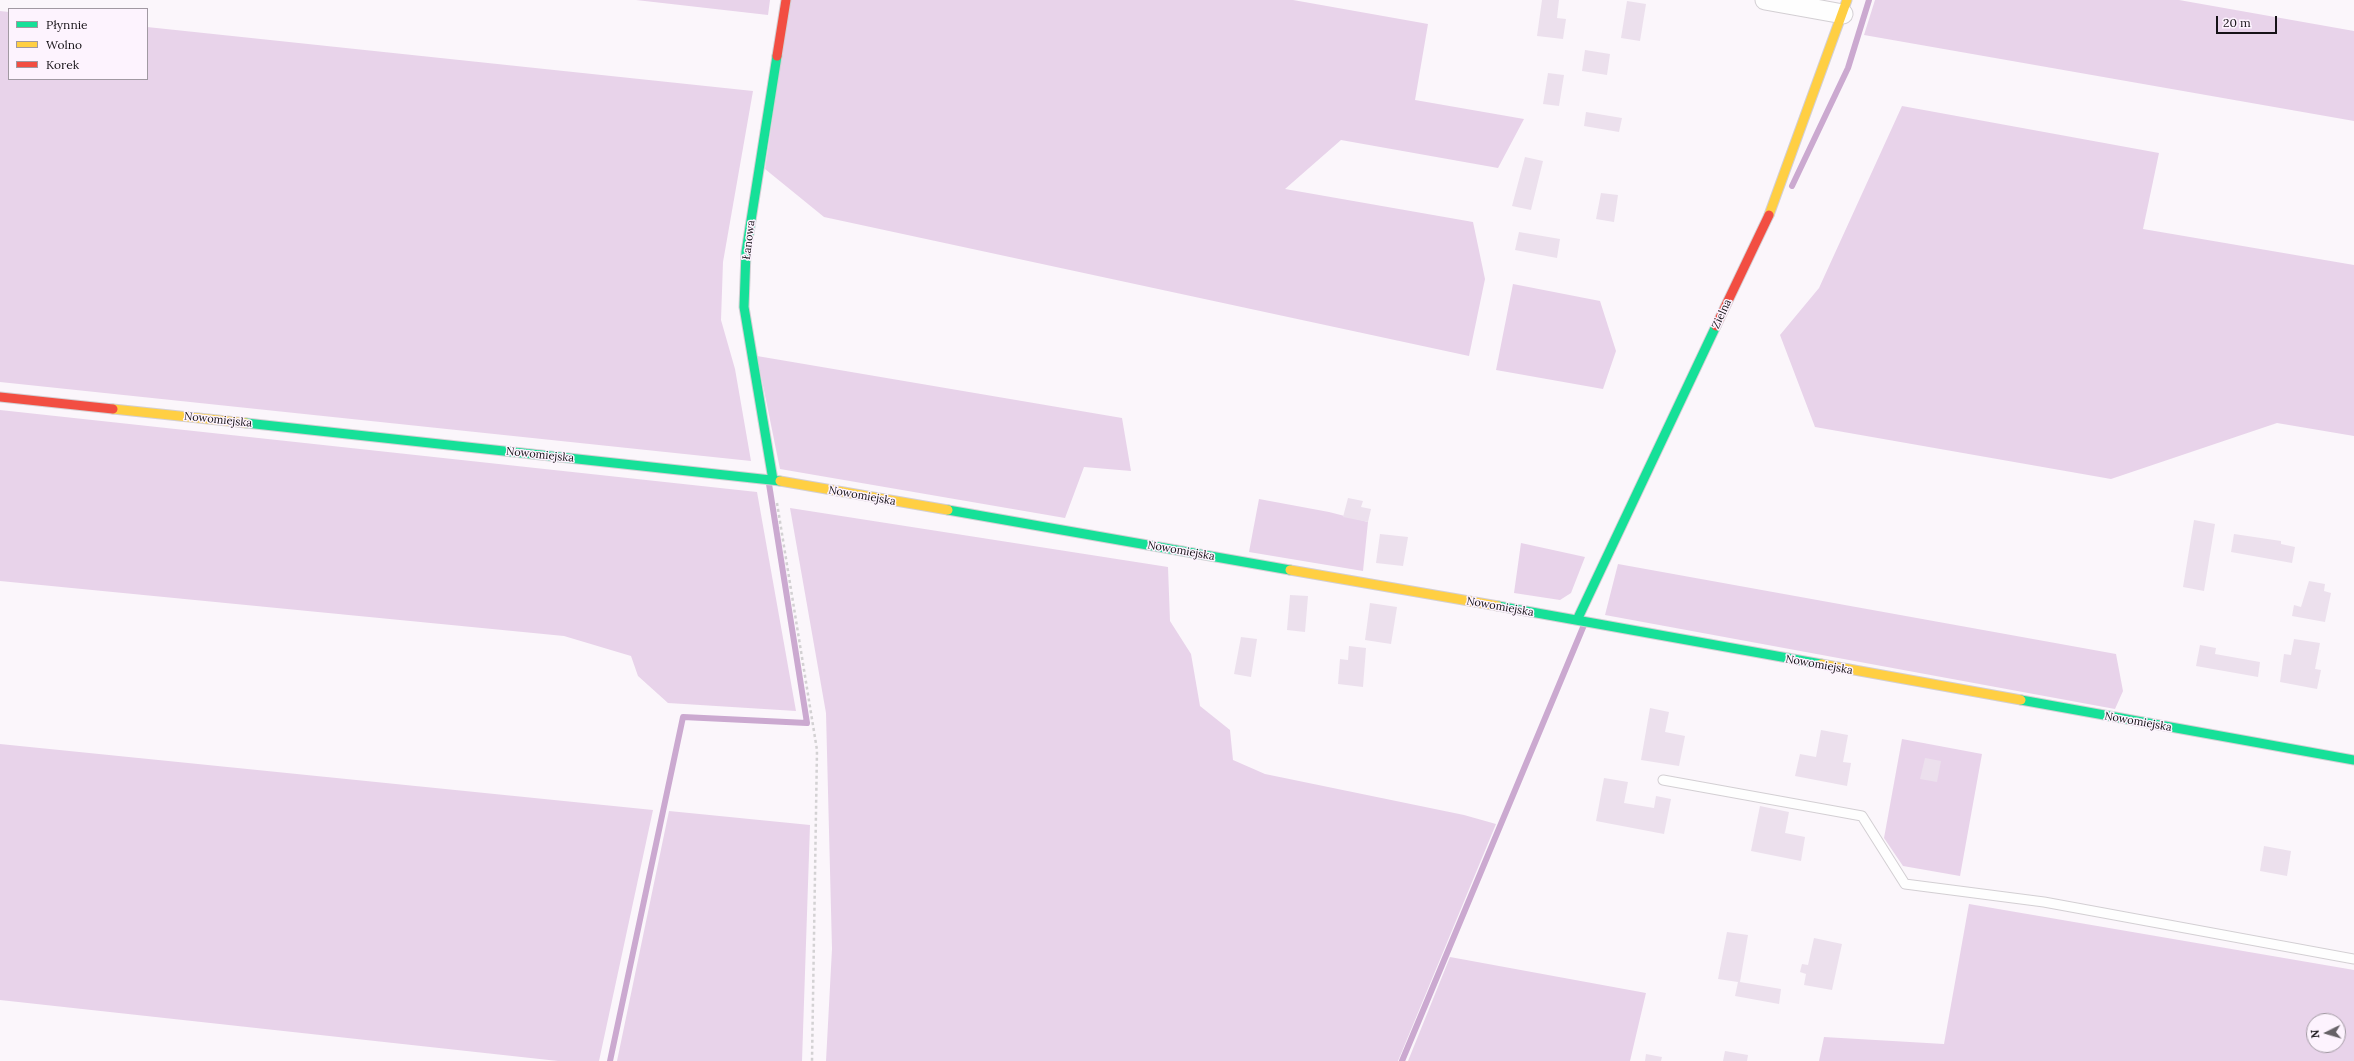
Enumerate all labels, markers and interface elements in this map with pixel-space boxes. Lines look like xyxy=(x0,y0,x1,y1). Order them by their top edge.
legend xyxy=(8,8,148,80)
scale bar xyxy=(2218,8,2279,34)
text: 20 m xyxy=(2223,15,2251,30)
text: Płynnie xyxy=(46,17,88,32)
text: Wolno xyxy=(46,37,82,52)
text: Korek xyxy=(46,57,79,72)
street label: Łanowa xyxy=(740,220,758,260)
street label: Zielna xyxy=(1709,297,1735,331)
street label: Nowomiejska xyxy=(183,410,253,430)
street label: Nowomiejska xyxy=(505,445,575,465)
street label: Nowomiejska xyxy=(827,484,897,508)
street label: Nowomiejska xyxy=(1146,539,1216,563)
street label: Nowomiejska xyxy=(1465,595,1535,619)
street label: Nowomiejska xyxy=(1784,653,1854,677)
street label: Nowomiejska xyxy=(2103,710,2173,734)
north arrow xyxy=(2306,1013,2346,1053)
text: N xyxy=(2308,1029,2322,1039)

